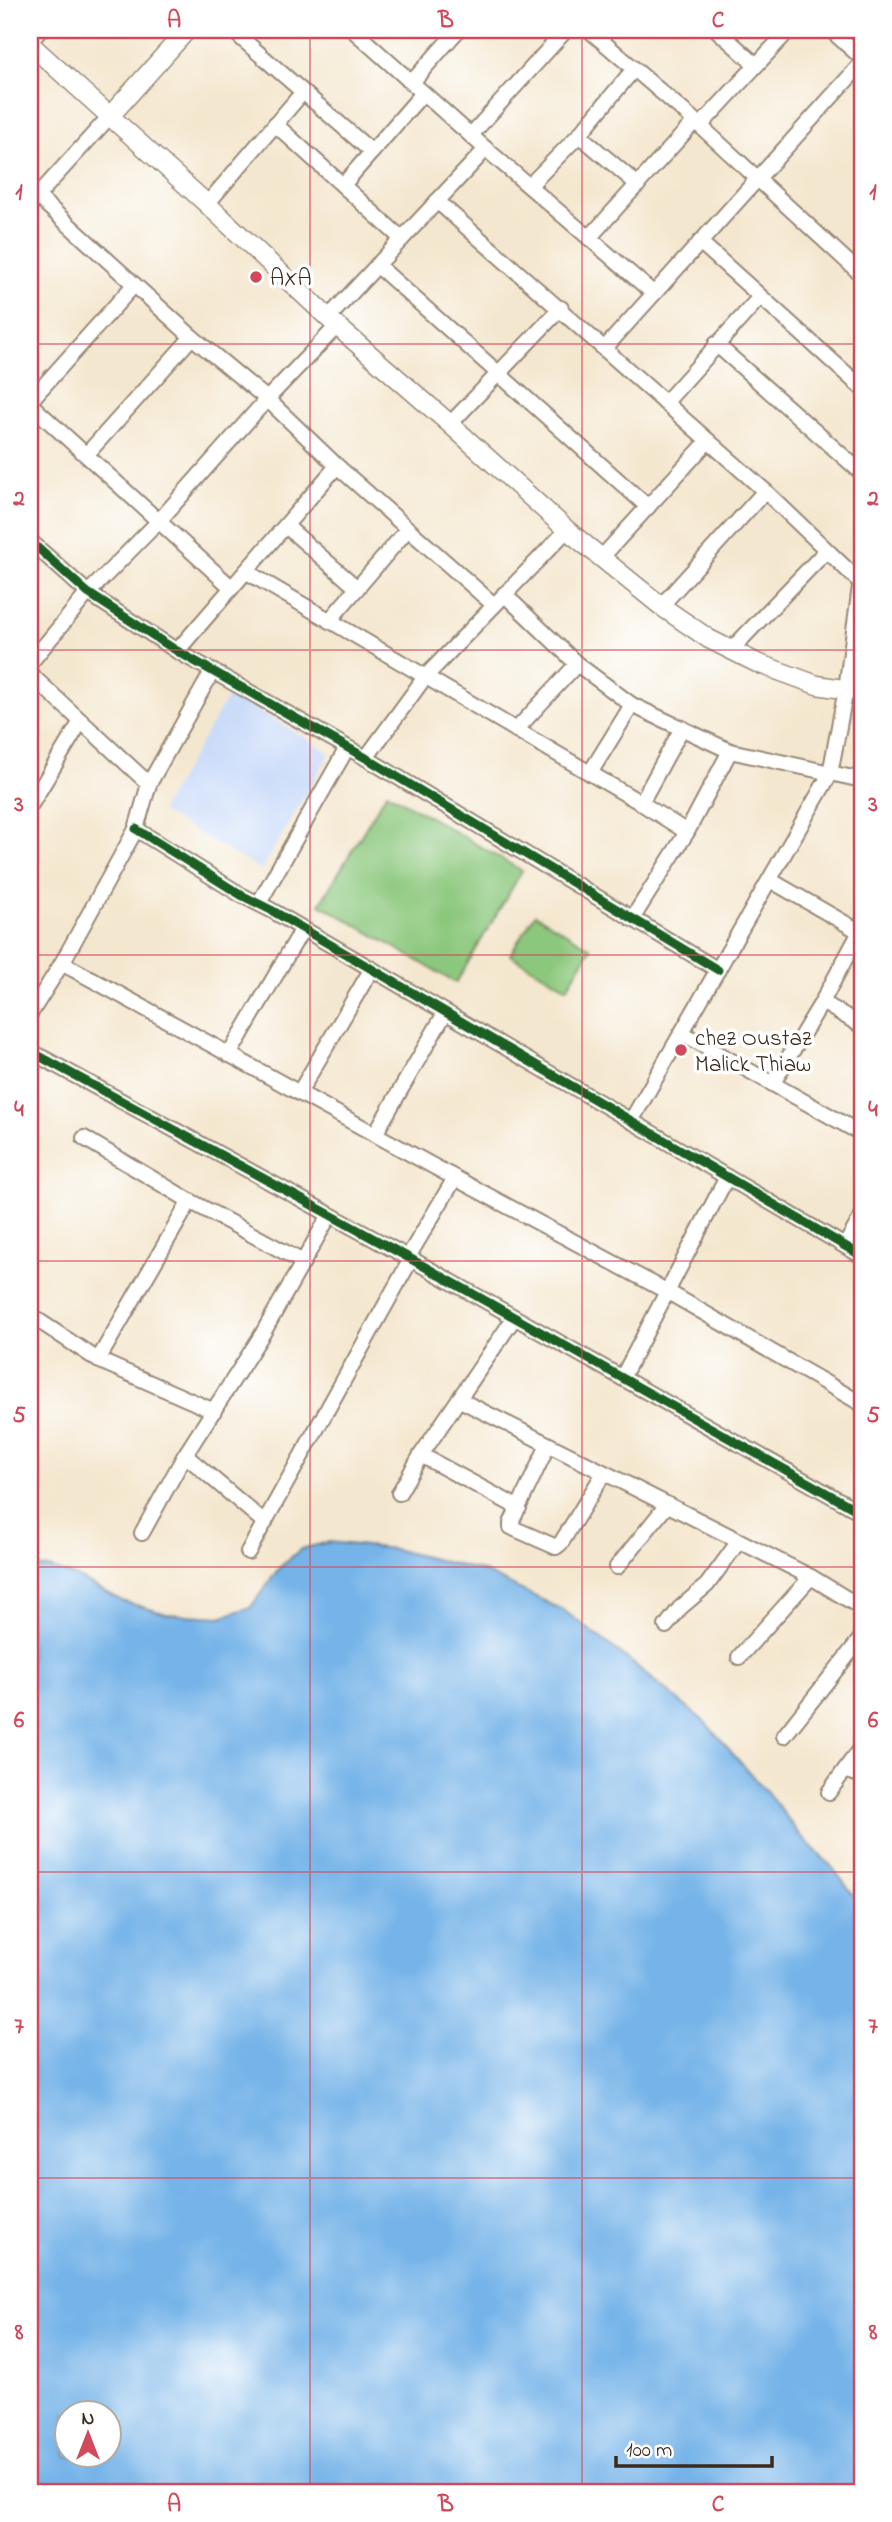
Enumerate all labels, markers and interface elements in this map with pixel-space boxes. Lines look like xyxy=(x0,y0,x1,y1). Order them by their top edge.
text: A xyxy=(167,5,181,38)
text: B xyxy=(437,5,454,38)
text: C xyxy=(712,5,725,38)
text: 1 xyxy=(15,177,23,210)
text: 1 xyxy=(869,177,877,210)
place label: AXA xyxy=(270,263,312,296)
marker: AXA xyxy=(248,269,264,285)
text: 2 xyxy=(12,483,25,516)
text: 2 xyxy=(866,483,879,516)
text: 3 xyxy=(13,789,24,822)
text: 3 xyxy=(867,789,878,822)
place label: chez Oustaz Malick Thiaw xyxy=(695,1023,812,1082)
marker: chez Oustaz Malick Thiaw xyxy=(673,1042,689,1058)
text: 4 xyxy=(14,1094,24,1127)
text: 4 xyxy=(868,1094,878,1127)
text: 5 xyxy=(12,1400,26,1433)
text: 5 xyxy=(866,1400,880,1433)
text: 6 xyxy=(14,1705,25,1738)
text: 6 xyxy=(868,1705,879,1738)
text: 7 xyxy=(14,2011,24,2044)
text: 7 xyxy=(868,2011,878,2044)
text: 8 xyxy=(14,2317,24,2350)
text: 8 xyxy=(868,2317,878,2350)
north arrow xyxy=(52,2400,122,2470)
text: N xyxy=(82,2406,95,2433)
scale bar xyxy=(616,2424,771,2468)
text: 100 m xyxy=(626,2436,672,2466)
text: A xyxy=(167,2489,181,2522)
text: B xyxy=(437,2489,454,2522)
text: C xyxy=(712,2489,725,2522)

